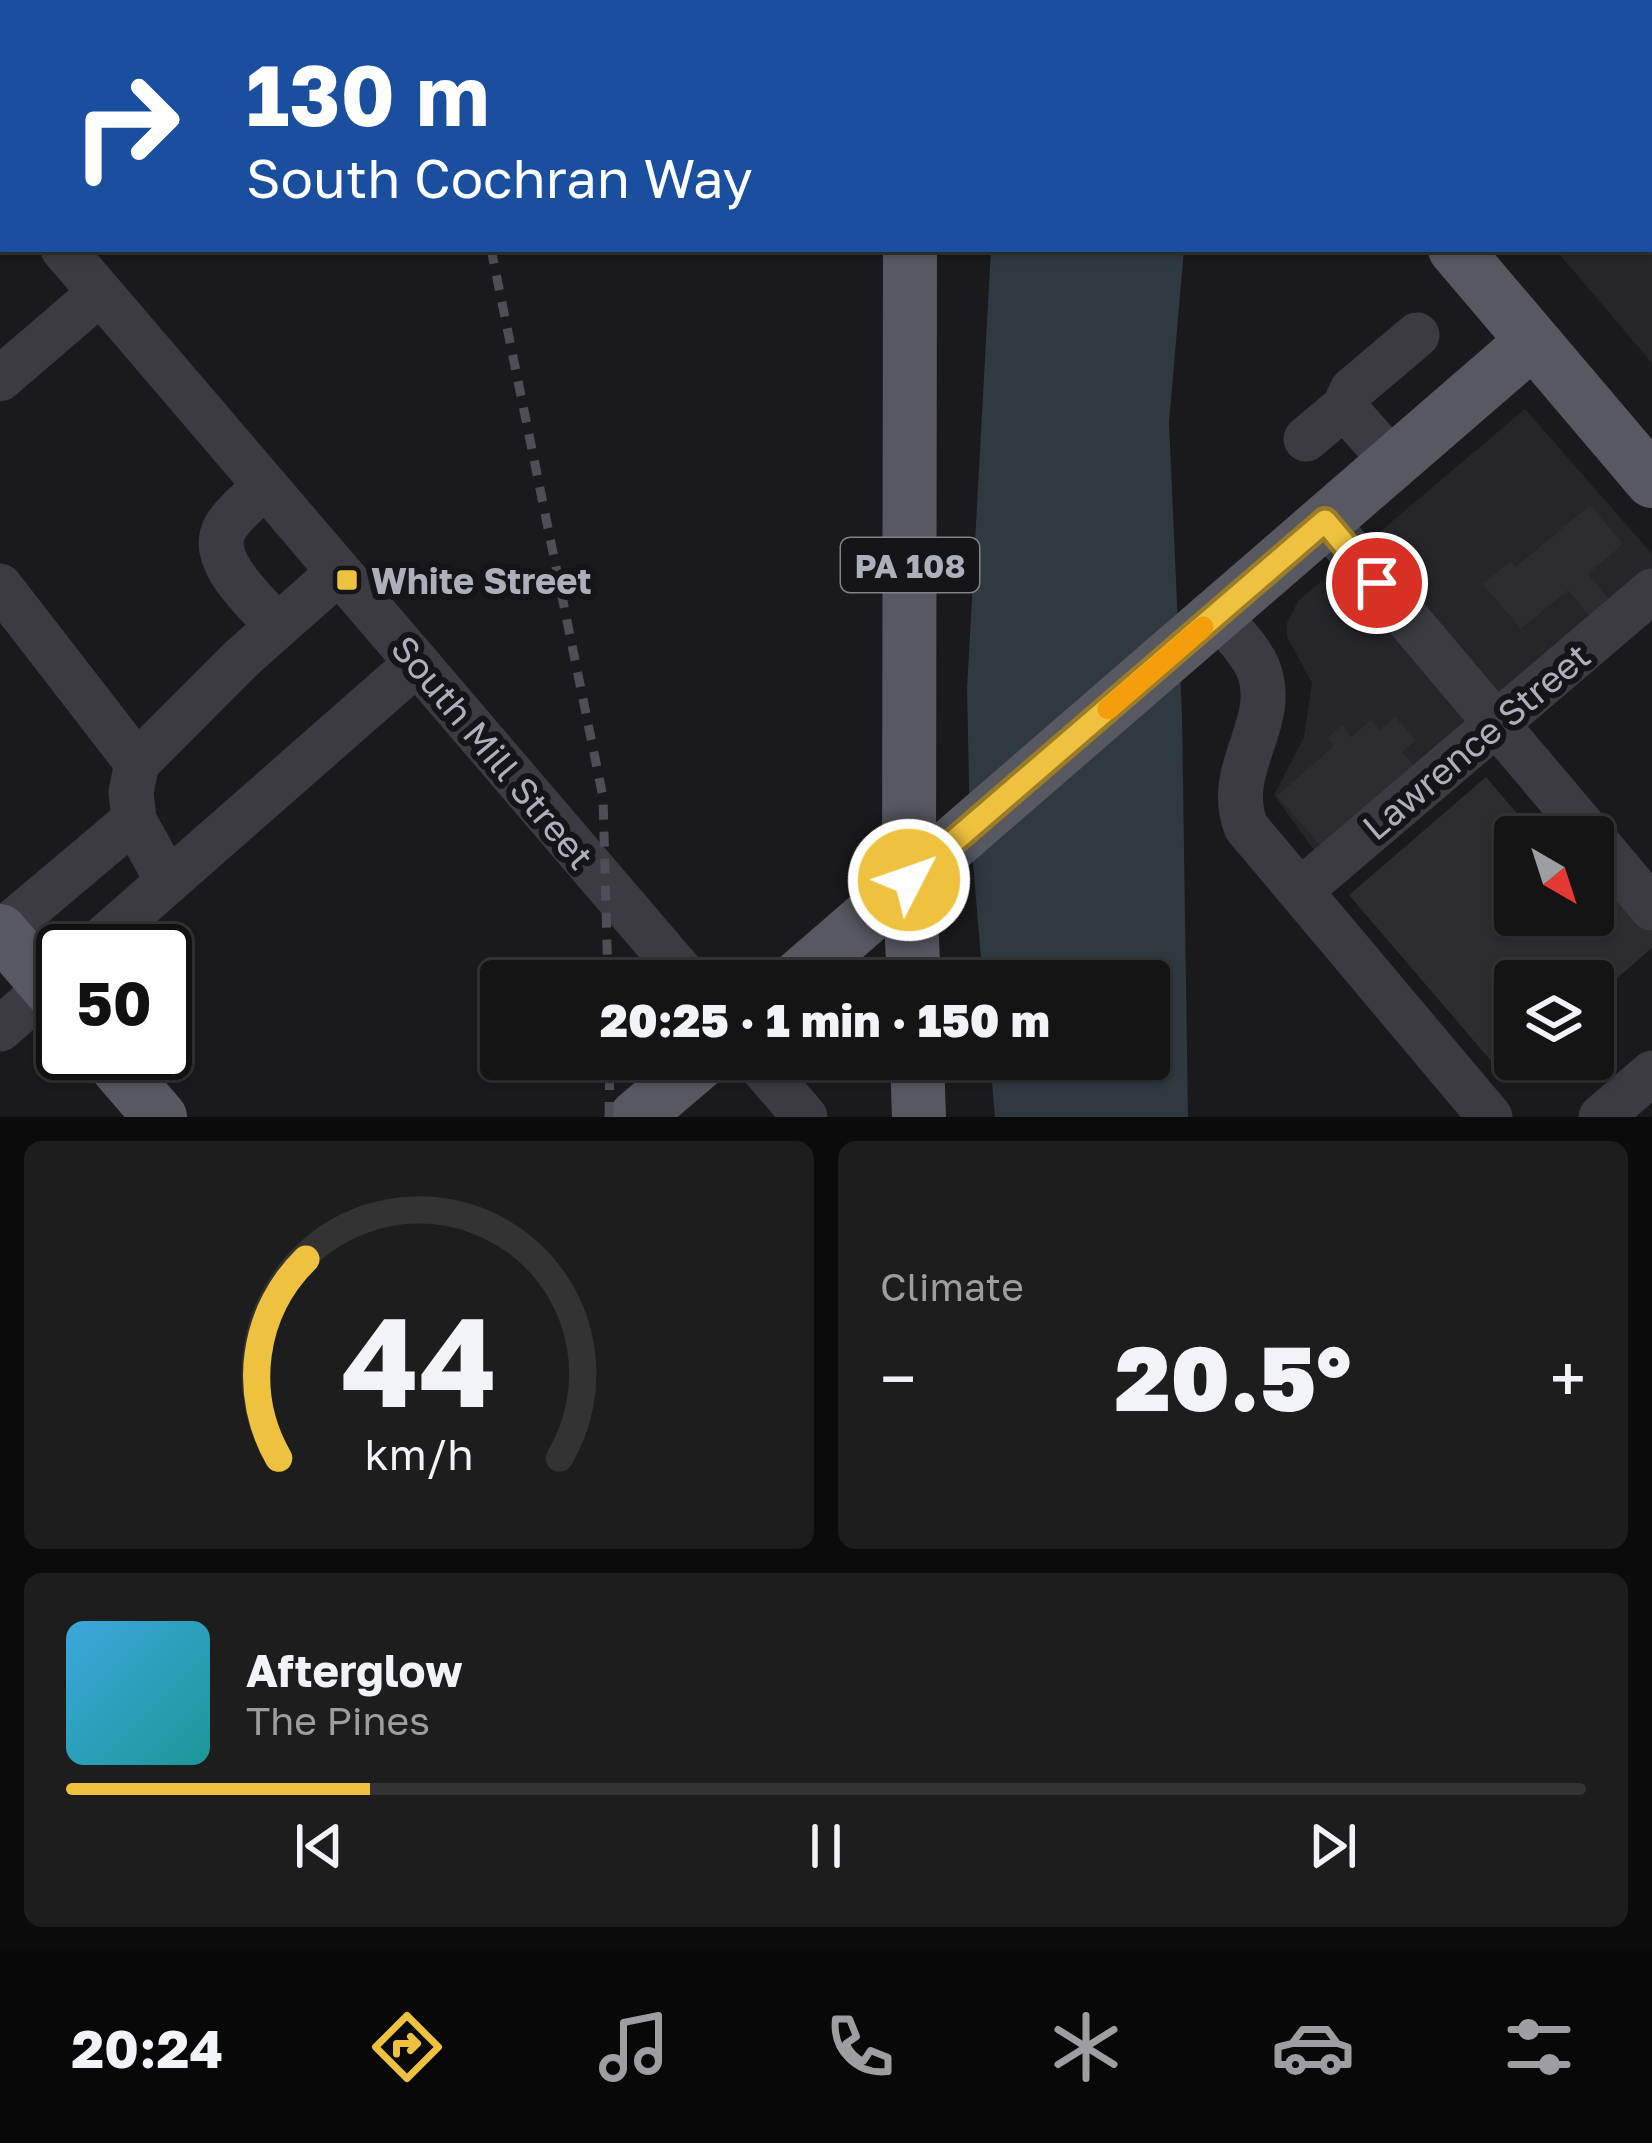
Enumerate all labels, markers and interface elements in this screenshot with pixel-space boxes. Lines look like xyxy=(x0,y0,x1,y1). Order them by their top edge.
text: 130 m xyxy=(246,44,490,144)
icon: right xyxy=(48,48,204,204)
text: South Cochran Way xyxy=(246,145,753,210)
pin xyxy=(1326,532,1428,634)
road number: PA 108 xyxy=(841,538,979,592)
icon: arrive xyxy=(1344,550,1410,616)
place label: White Street xyxy=(371,559,592,602)
marker: White Street xyxy=(334,567,360,593)
street label: South Mill Street xyxy=(383,627,603,877)
street label: Lawrence Street xyxy=(1354,634,1598,848)
north arrow xyxy=(1494,816,1614,936)
map controls xyxy=(1494,816,1614,1080)
position arrow xyxy=(846,817,972,943)
speed limit sign: 50 xyxy=(36,924,192,1080)
button: layers xyxy=(1494,960,1614,1080)
text: 20:25 · 1 min · 150 m xyxy=(600,993,1050,1047)
text: Climate xyxy=(880,1263,1024,1310)
text: 44 xyxy=(341,1285,497,1434)
text: 20.5° xyxy=(1115,1323,1351,1431)
text: − xyxy=(880,1338,916,1418)
text: + xyxy=(1550,1338,1586,1418)
text: km/h xyxy=(364,1428,474,1479)
text: Afterglow xyxy=(246,1643,463,1697)
text: The Pines xyxy=(246,1697,430,1744)
icon: previous xyxy=(286,1813,352,1879)
icon: pause xyxy=(793,1813,859,1879)
icon: next xyxy=(1300,1813,1366,1879)
icon: directions xyxy=(365,2005,449,2089)
icon: music xyxy=(592,2005,676,2089)
icon: phone xyxy=(818,2005,902,2089)
icon: climate xyxy=(1044,2005,1128,2089)
icon: car xyxy=(1271,2005,1355,2089)
icon: filters xyxy=(1497,2005,1581,2089)
text: 20:24 xyxy=(71,2015,223,2080)

